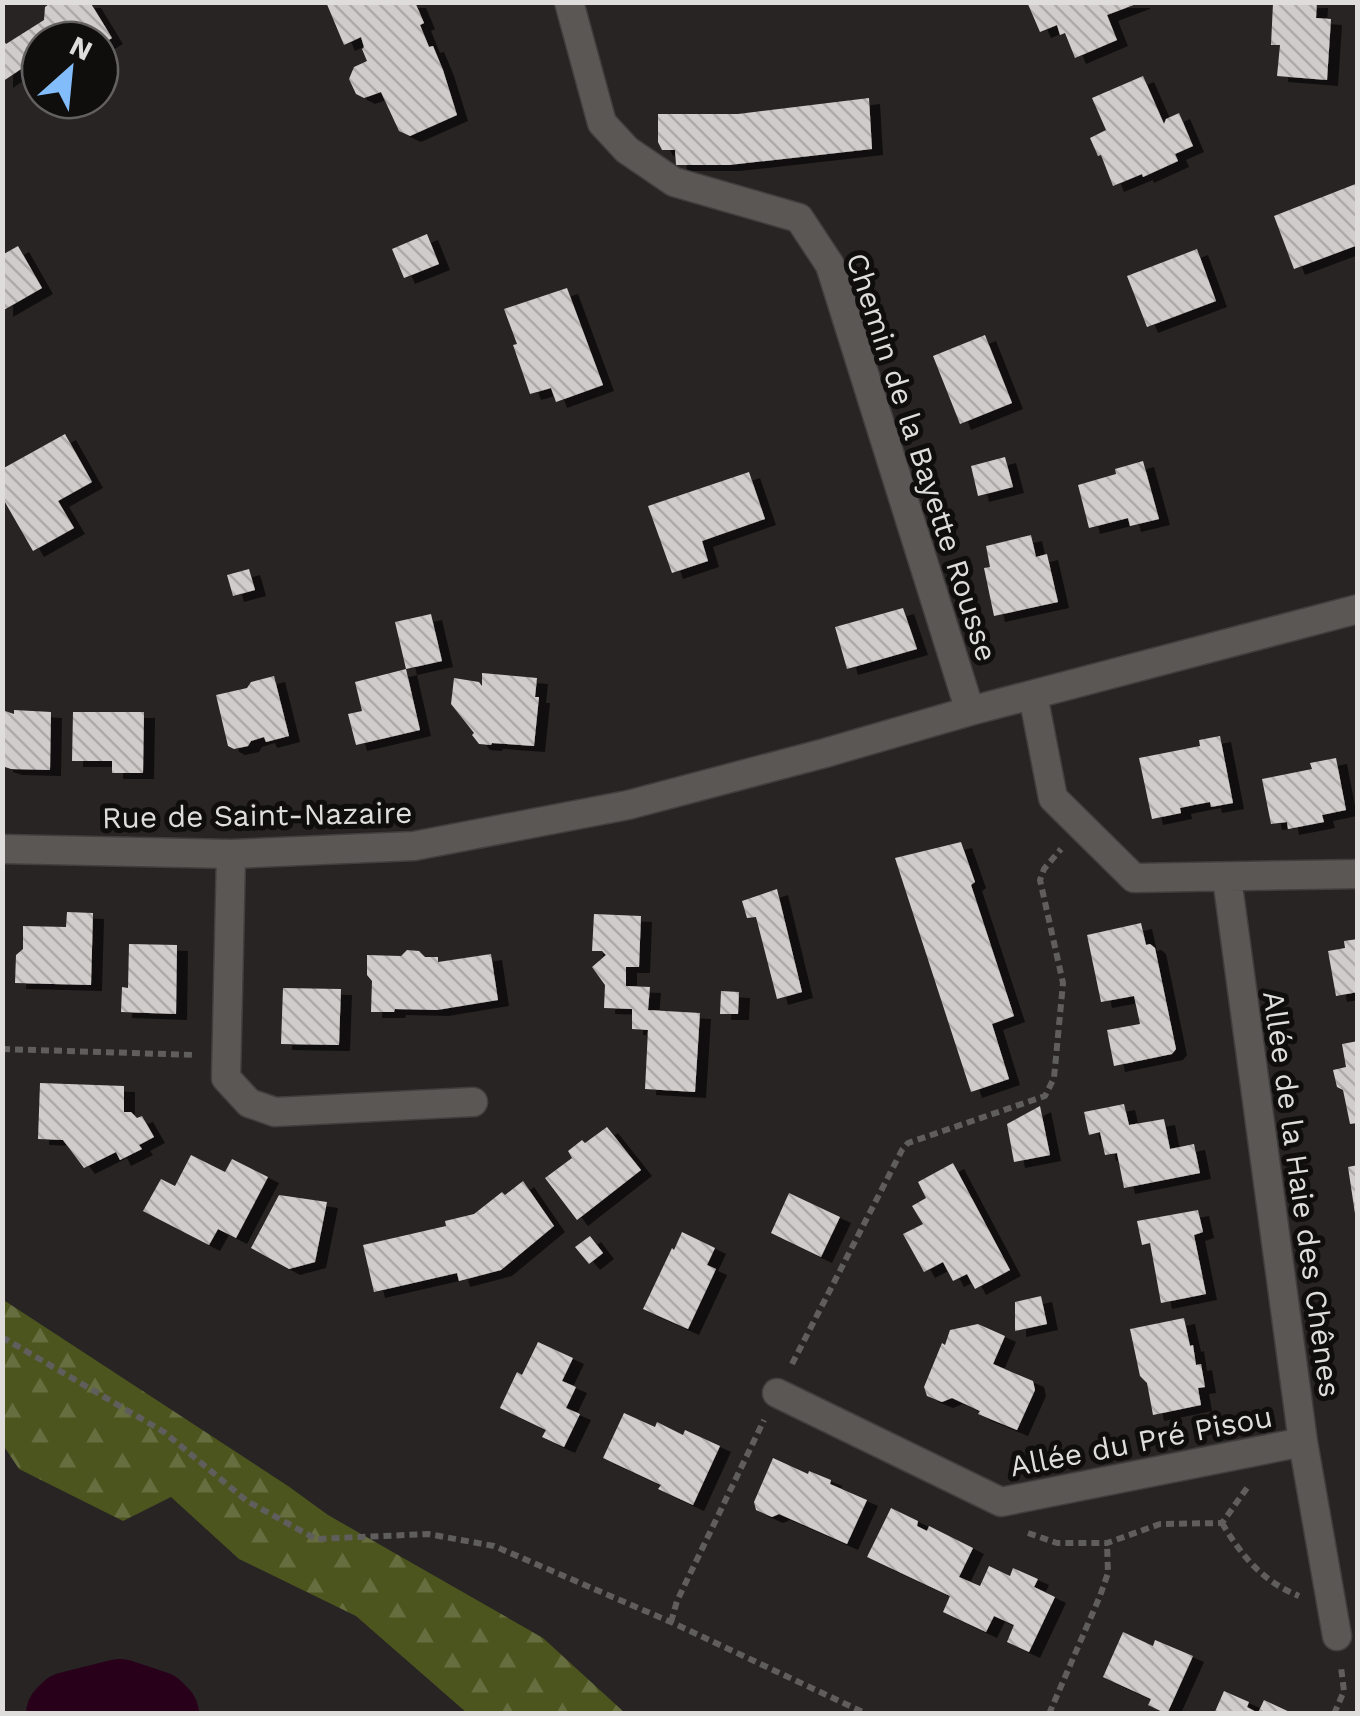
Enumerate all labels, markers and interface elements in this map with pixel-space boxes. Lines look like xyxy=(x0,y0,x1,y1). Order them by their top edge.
north arrow xyxy=(20,20,120,120)
text: N xyxy=(64,29,98,68)
street label: Chemin de la Bayette Rousse xyxy=(839,248,1005,666)
street label: Rue de Saint-Nazaire xyxy=(101,795,413,835)
street label: Allée de la Haie des Chênes xyxy=(1256,989,1348,1399)
street label: Allée du Pré Pisou xyxy=(1007,1398,1275,1484)

